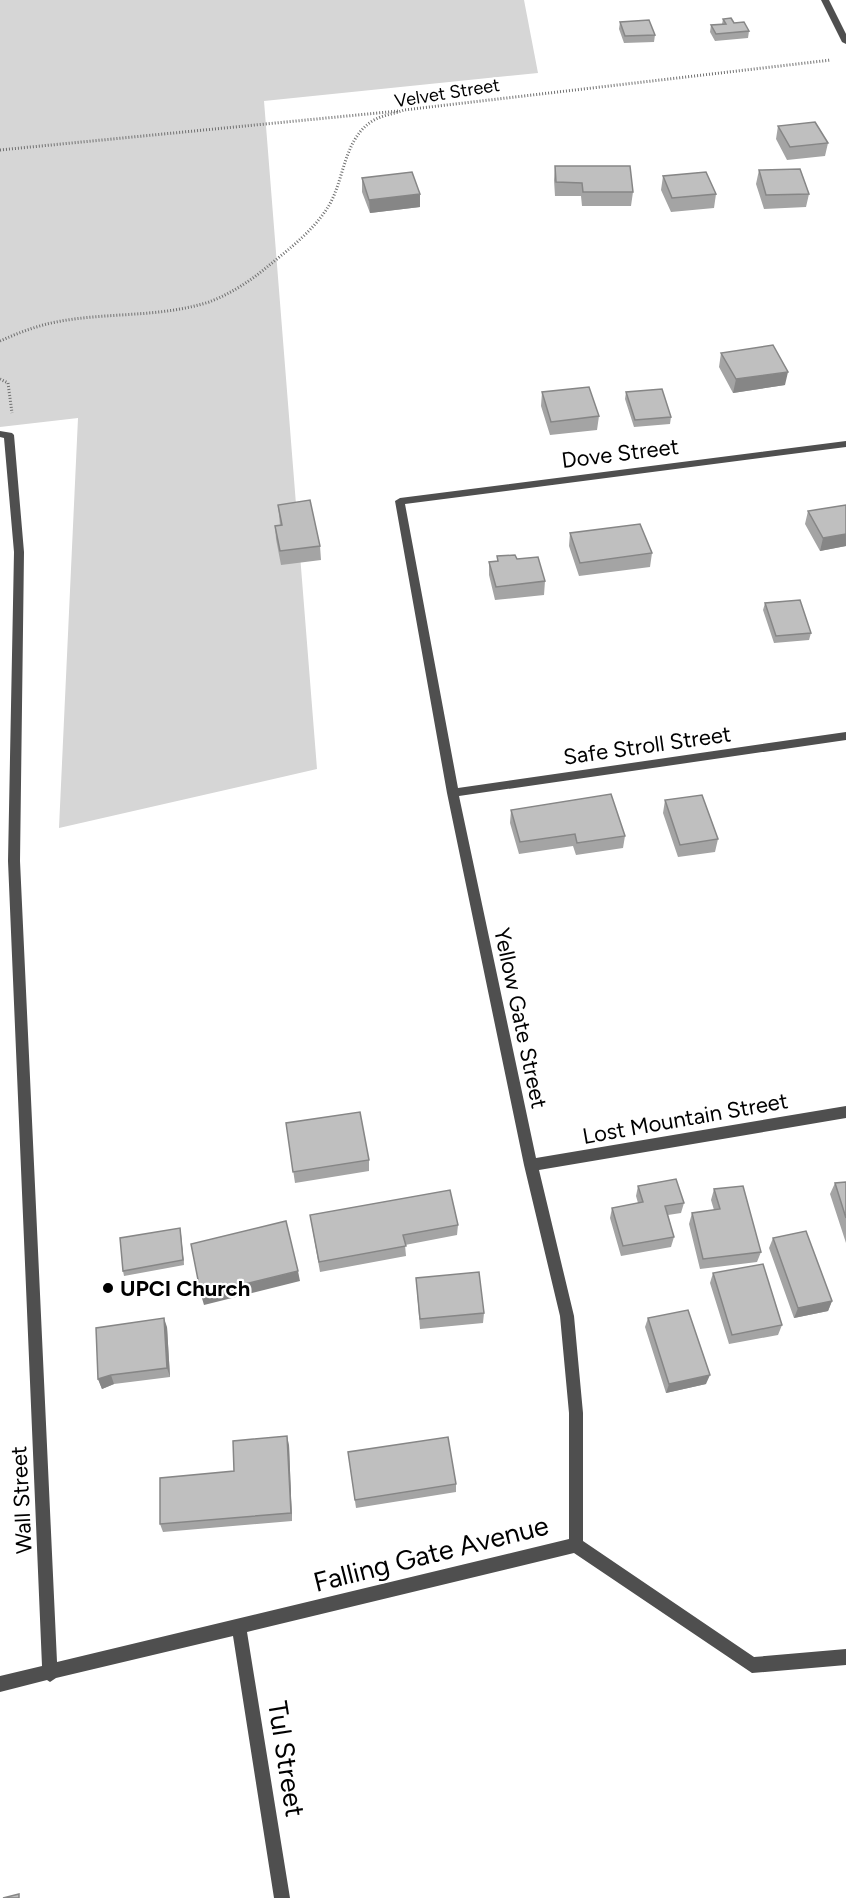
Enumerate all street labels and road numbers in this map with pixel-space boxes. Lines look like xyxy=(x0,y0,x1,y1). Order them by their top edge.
street label: Velvet Street xyxy=(393,74,501,112)
street label: Dove Street xyxy=(560,433,680,474)
street label: Safe Stroll Street xyxy=(562,720,733,771)
street label: Yellow Gate Street xyxy=(488,925,553,1111)
street label: Lost Mountain Street xyxy=(580,1087,790,1150)
street label: Wall Street xyxy=(5,1445,38,1555)
street label: Falling Gate Avenue xyxy=(310,1508,552,1599)
street label: Tul Street xyxy=(261,1699,312,1819)

